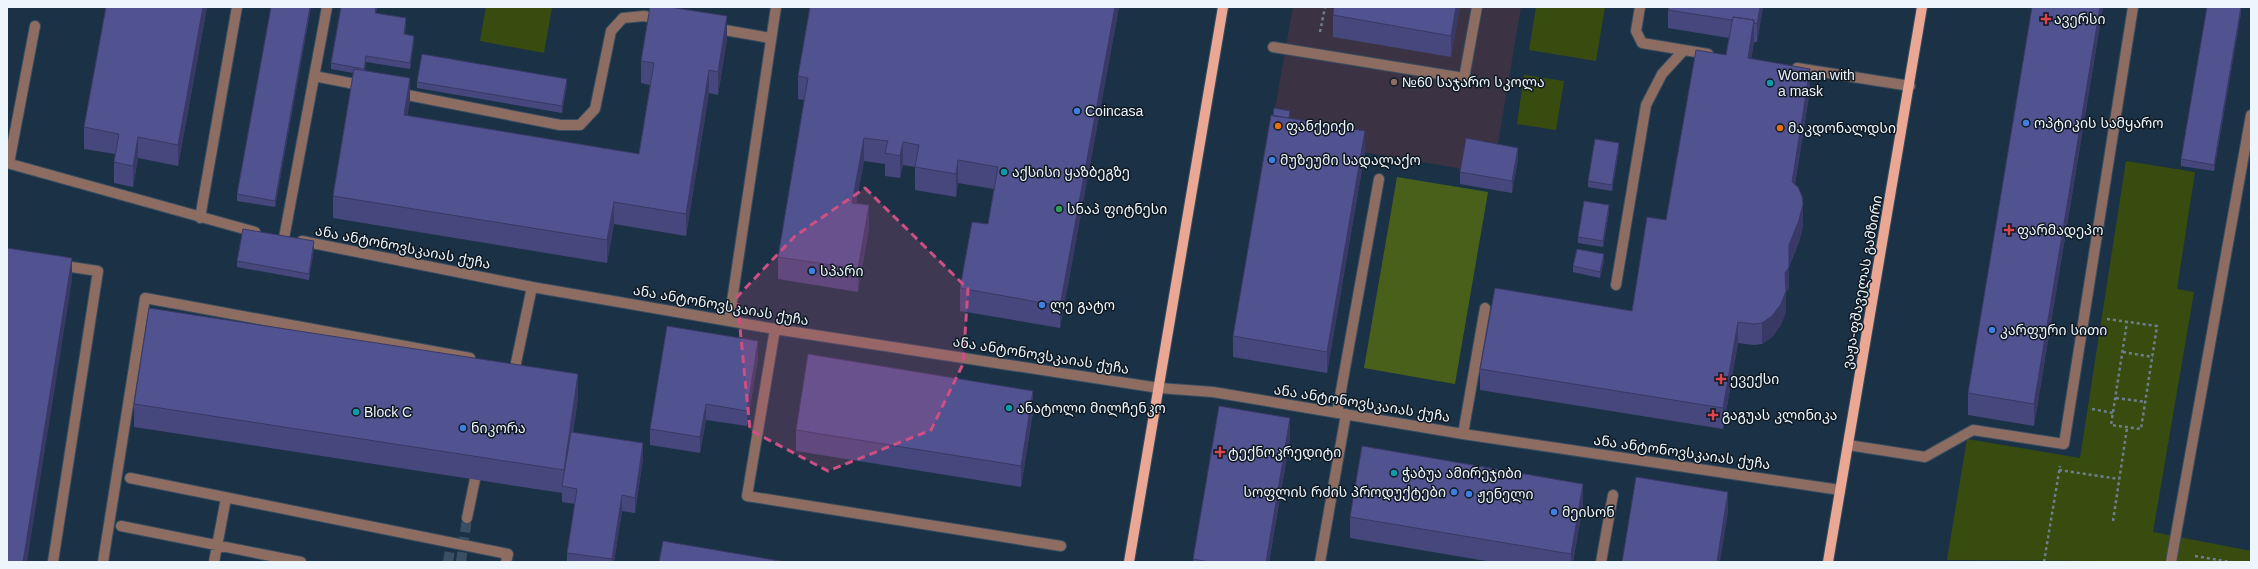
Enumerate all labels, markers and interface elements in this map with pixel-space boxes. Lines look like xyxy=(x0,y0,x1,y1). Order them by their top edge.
place label: ავერსი xyxy=(2054,11,2106,28)
marker: ავერსი xyxy=(2041,14,2051,24)
place label: Woman with a mask xyxy=(1778,67,1855,99)
place label: №60 საჯარო სკოლა xyxy=(1402,74,1545,91)
marker: №60 საჯარო სკოლა xyxy=(1389,77,1399,87)
marker: Woman with a mask xyxy=(1765,78,1775,88)
place label: Coincasa xyxy=(1085,103,1144,119)
marker: Coincasa xyxy=(1072,106,1082,116)
place label: ოპტიკის სამყარო xyxy=(2034,115,2164,132)
place label: ფანქეიქი xyxy=(1286,118,1354,135)
marker: ოპტიკის სამყარო xyxy=(2021,118,2031,128)
place label: მაკდონალდსი xyxy=(1788,120,1896,137)
marker: ფანქეიქი xyxy=(1273,121,1283,131)
marker: მაკდონალდსი xyxy=(1775,123,1785,133)
place label: მუზეუმი სადალაქო xyxy=(1280,152,1421,169)
marker: მუზეუმი სადალაქო xyxy=(1267,155,1277,165)
place label: აქსისი ყაზბეგზე xyxy=(1012,164,1130,181)
marker: აქსისი ყაზბეგზე xyxy=(999,167,1009,177)
street label: ვაჟა-ფშაველას გამზირი xyxy=(1839,194,1886,370)
place label: სნაპ ფიტნესი xyxy=(1067,201,1167,218)
marker: სნაპ ფიტნესი xyxy=(1054,204,1064,214)
street label: ანა ანტონოვსკაიას ქუჩა xyxy=(314,222,492,273)
place label: ფარმადეპო xyxy=(2017,222,2103,239)
marker: ფარმადეპო xyxy=(2004,225,2014,235)
place label: სპარი xyxy=(820,263,863,279)
marker: სპარი xyxy=(807,266,817,276)
street label: ანა ანტონოვსკაიას ქუჩა xyxy=(632,282,810,329)
place label: ლე გატო xyxy=(1050,297,1115,314)
marker: ლე გატო xyxy=(1037,300,1047,310)
place label: კარფური სითი xyxy=(2000,322,2107,339)
marker: კარფური სითი xyxy=(1987,325,1997,335)
street label: ანა ანტონოვსკაიას ქუჩა xyxy=(952,333,1130,378)
place label: ევექსი xyxy=(1730,371,1779,388)
marker: ევექსი xyxy=(1715,373,1727,385)
street label: ანა ანტონოვსკაიას ქუჩა xyxy=(1273,381,1451,426)
place label: ანატოლი მილჩენკო xyxy=(1017,400,1166,417)
marker: ანატოლი მილჩენკო xyxy=(1004,403,1014,413)
place label: Block C xyxy=(364,404,412,420)
marker: Block C xyxy=(351,407,361,417)
place label: გაგუას კლინიკა xyxy=(1722,407,1838,424)
marker: გაგუას კლინიკა xyxy=(1707,409,1719,421)
place label: ნიკორა xyxy=(471,420,526,437)
marker: ნიკორა xyxy=(458,423,468,433)
street label: ანა ანტონოვსკაიას ქუჩა xyxy=(1593,432,1771,473)
place label: ტექნოკრედიტი xyxy=(1228,444,1341,461)
marker: ტექნოკრედიტი xyxy=(1215,447,1225,457)
place label: ჭაბუა ამირეჯიბი xyxy=(1402,465,1522,482)
marker: ჭაბუა ამირეჯიბი xyxy=(1389,468,1399,478)
place label: სოფლის რძის პროდუქტები xyxy=(1244,484,1446,501)
place label: ჟენელი xyxy=(1477,486,1534,503)
marker: სოფლის რძის პროდუქტები xyxy=(1449,487,1459,497)
marker: ჟენელი xyxy=(1464,489,1474,499)
place label: მეისონ xyxy=(1562,504,1615,521)
marker: მეისონ xyxy=(1549,507,1559,517)

